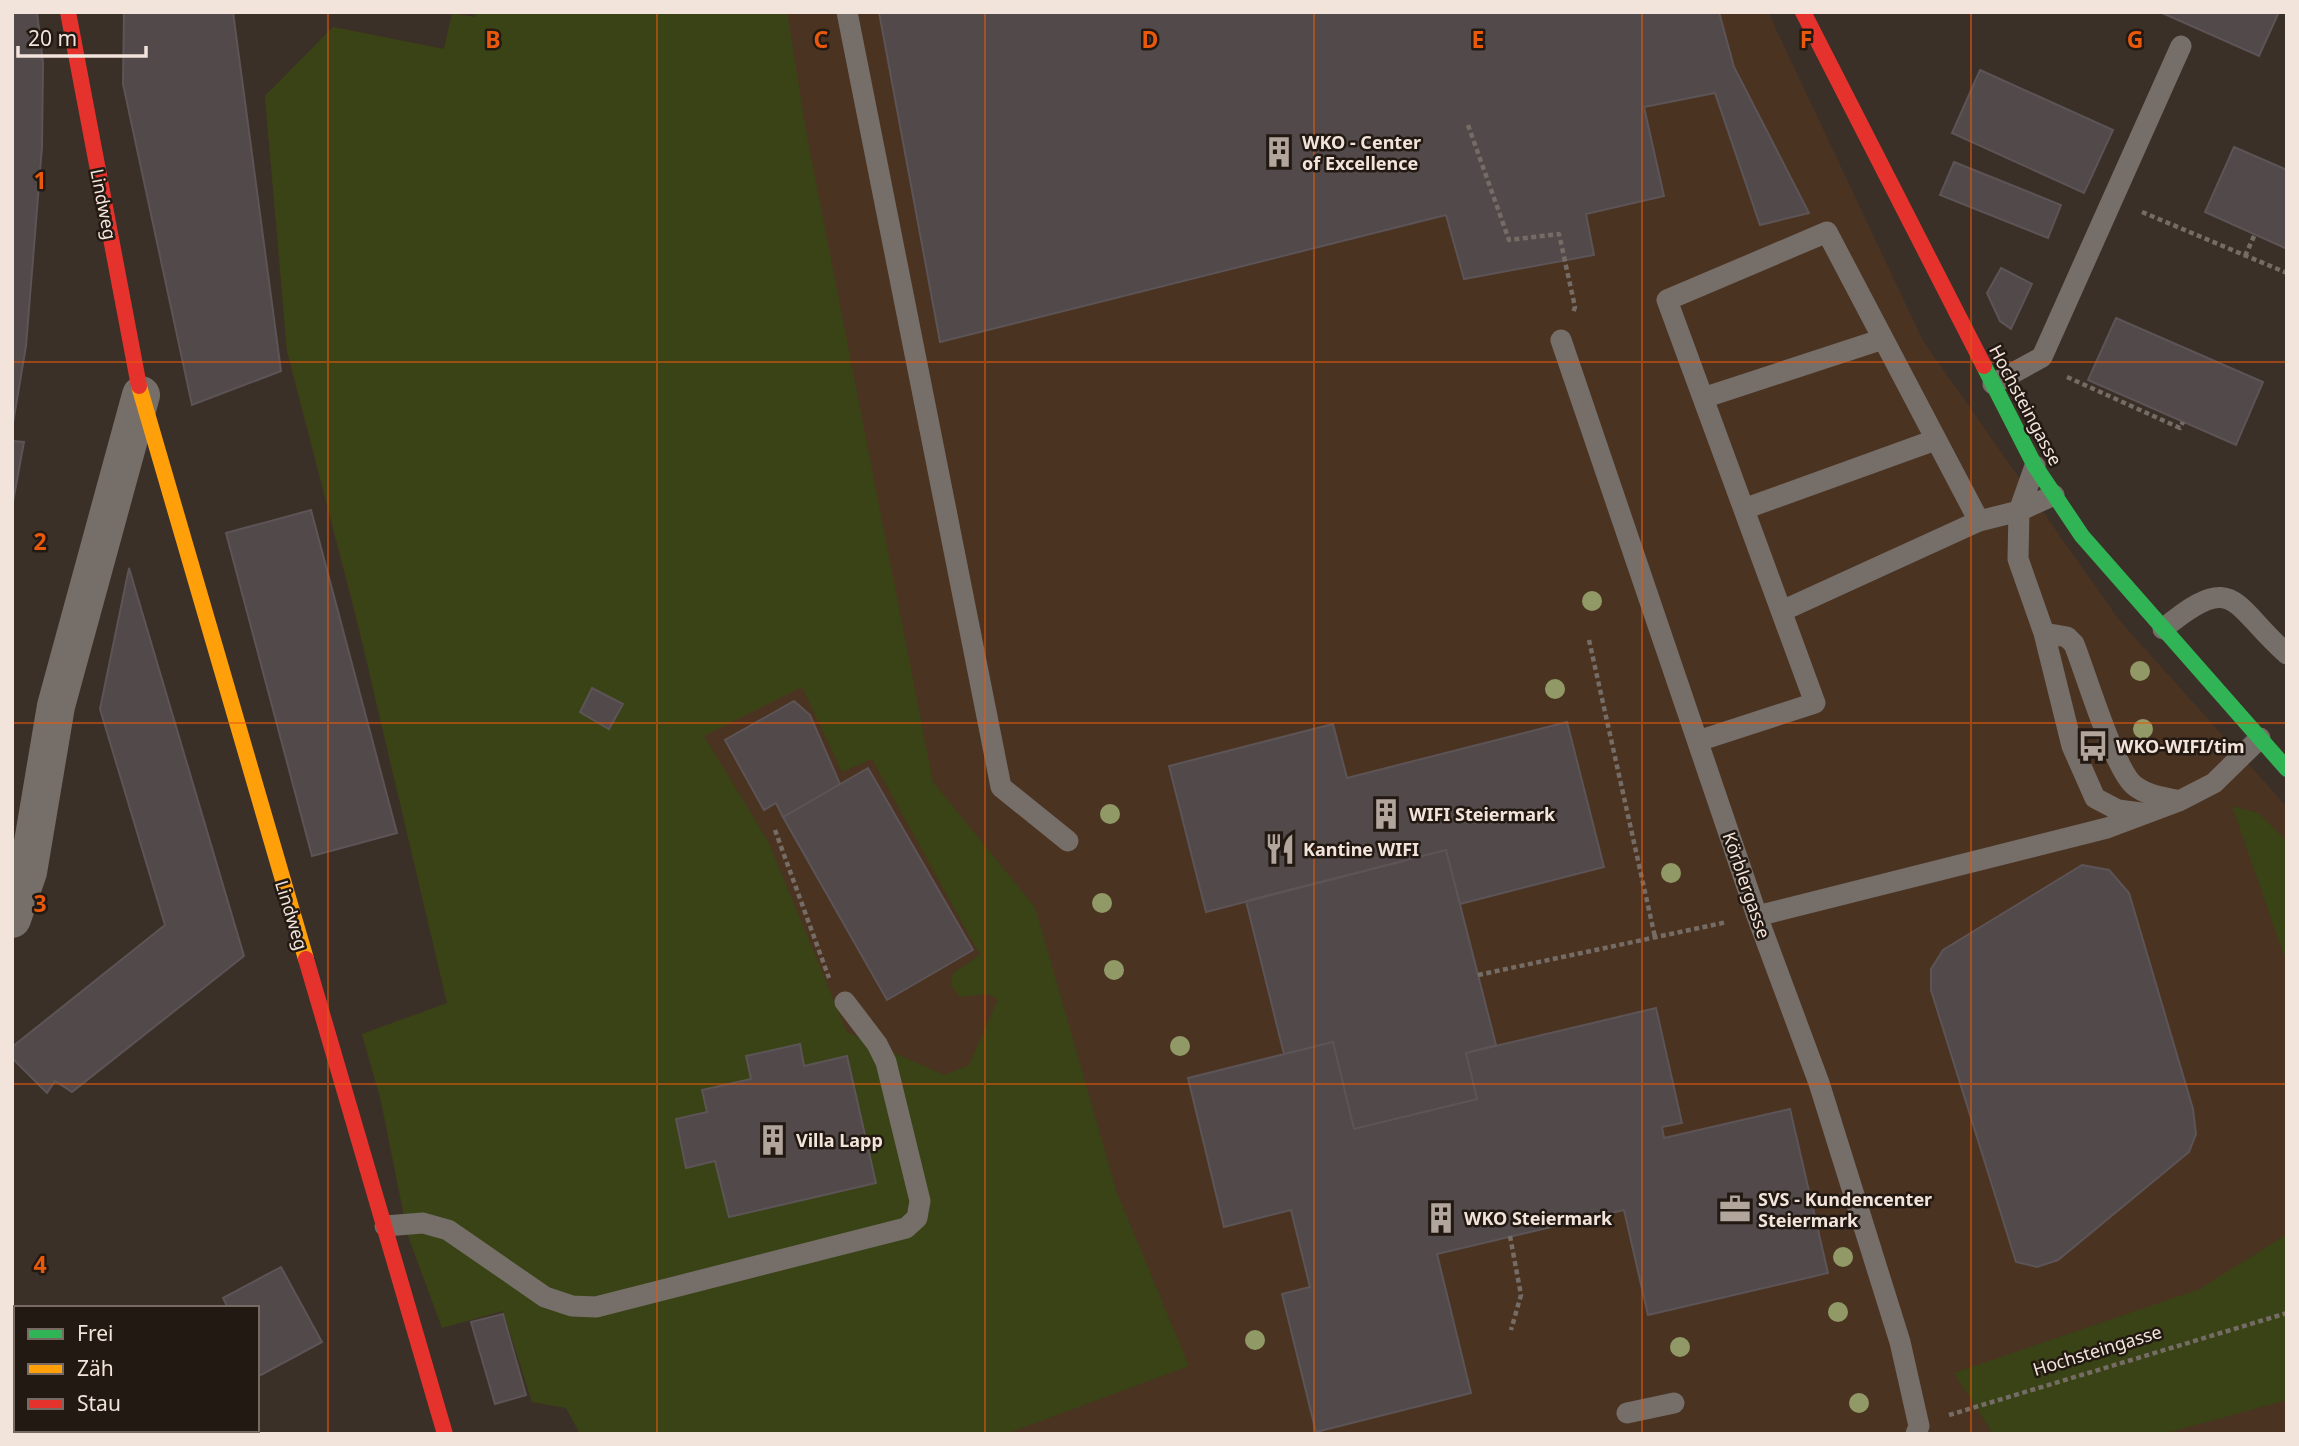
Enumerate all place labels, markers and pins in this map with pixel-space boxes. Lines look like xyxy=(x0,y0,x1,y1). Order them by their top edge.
place label: WKO - Center of Excellence xyxy=(1302,130,1421,175)
building icon: WKO - Center of Excellence xyxy=(1262,135,1296,169)
bus stop icon: WKO-WIFI/tim xyxy=(2076,729,2110,763)
place label: WKO-WIFI/tim xyxy=(2116,734,2245,758)
building icon: WIFI Steiermark xyxy=(1369,797,1403,831)
place label: WIFI Steiermark xyxy=(1409,802,1556,826)
restaurant icon: Kantine WIFI xyxy=(1263,832,1297,866)
place label: Kantine WIFI xyxy=(1303,837,1419,861)
building icon: Villa Lapp xyxy=(756,1123,790,1157)
place label: Villa Lapp xyxy=(796,1128,883,1152)
place label: SVS - Kundencenter Steiermark xyxy=(1758,1187,1932,1232)
office icon: SVS - Kundencenter Steiermark xyxy=(1718,1192,1752,1226)
building icon: WKO Steiermark xyxy=(1424,1201,1458,1235)
place label: WKO Steiermark xyxy=(1464,1206,1613,1230)

